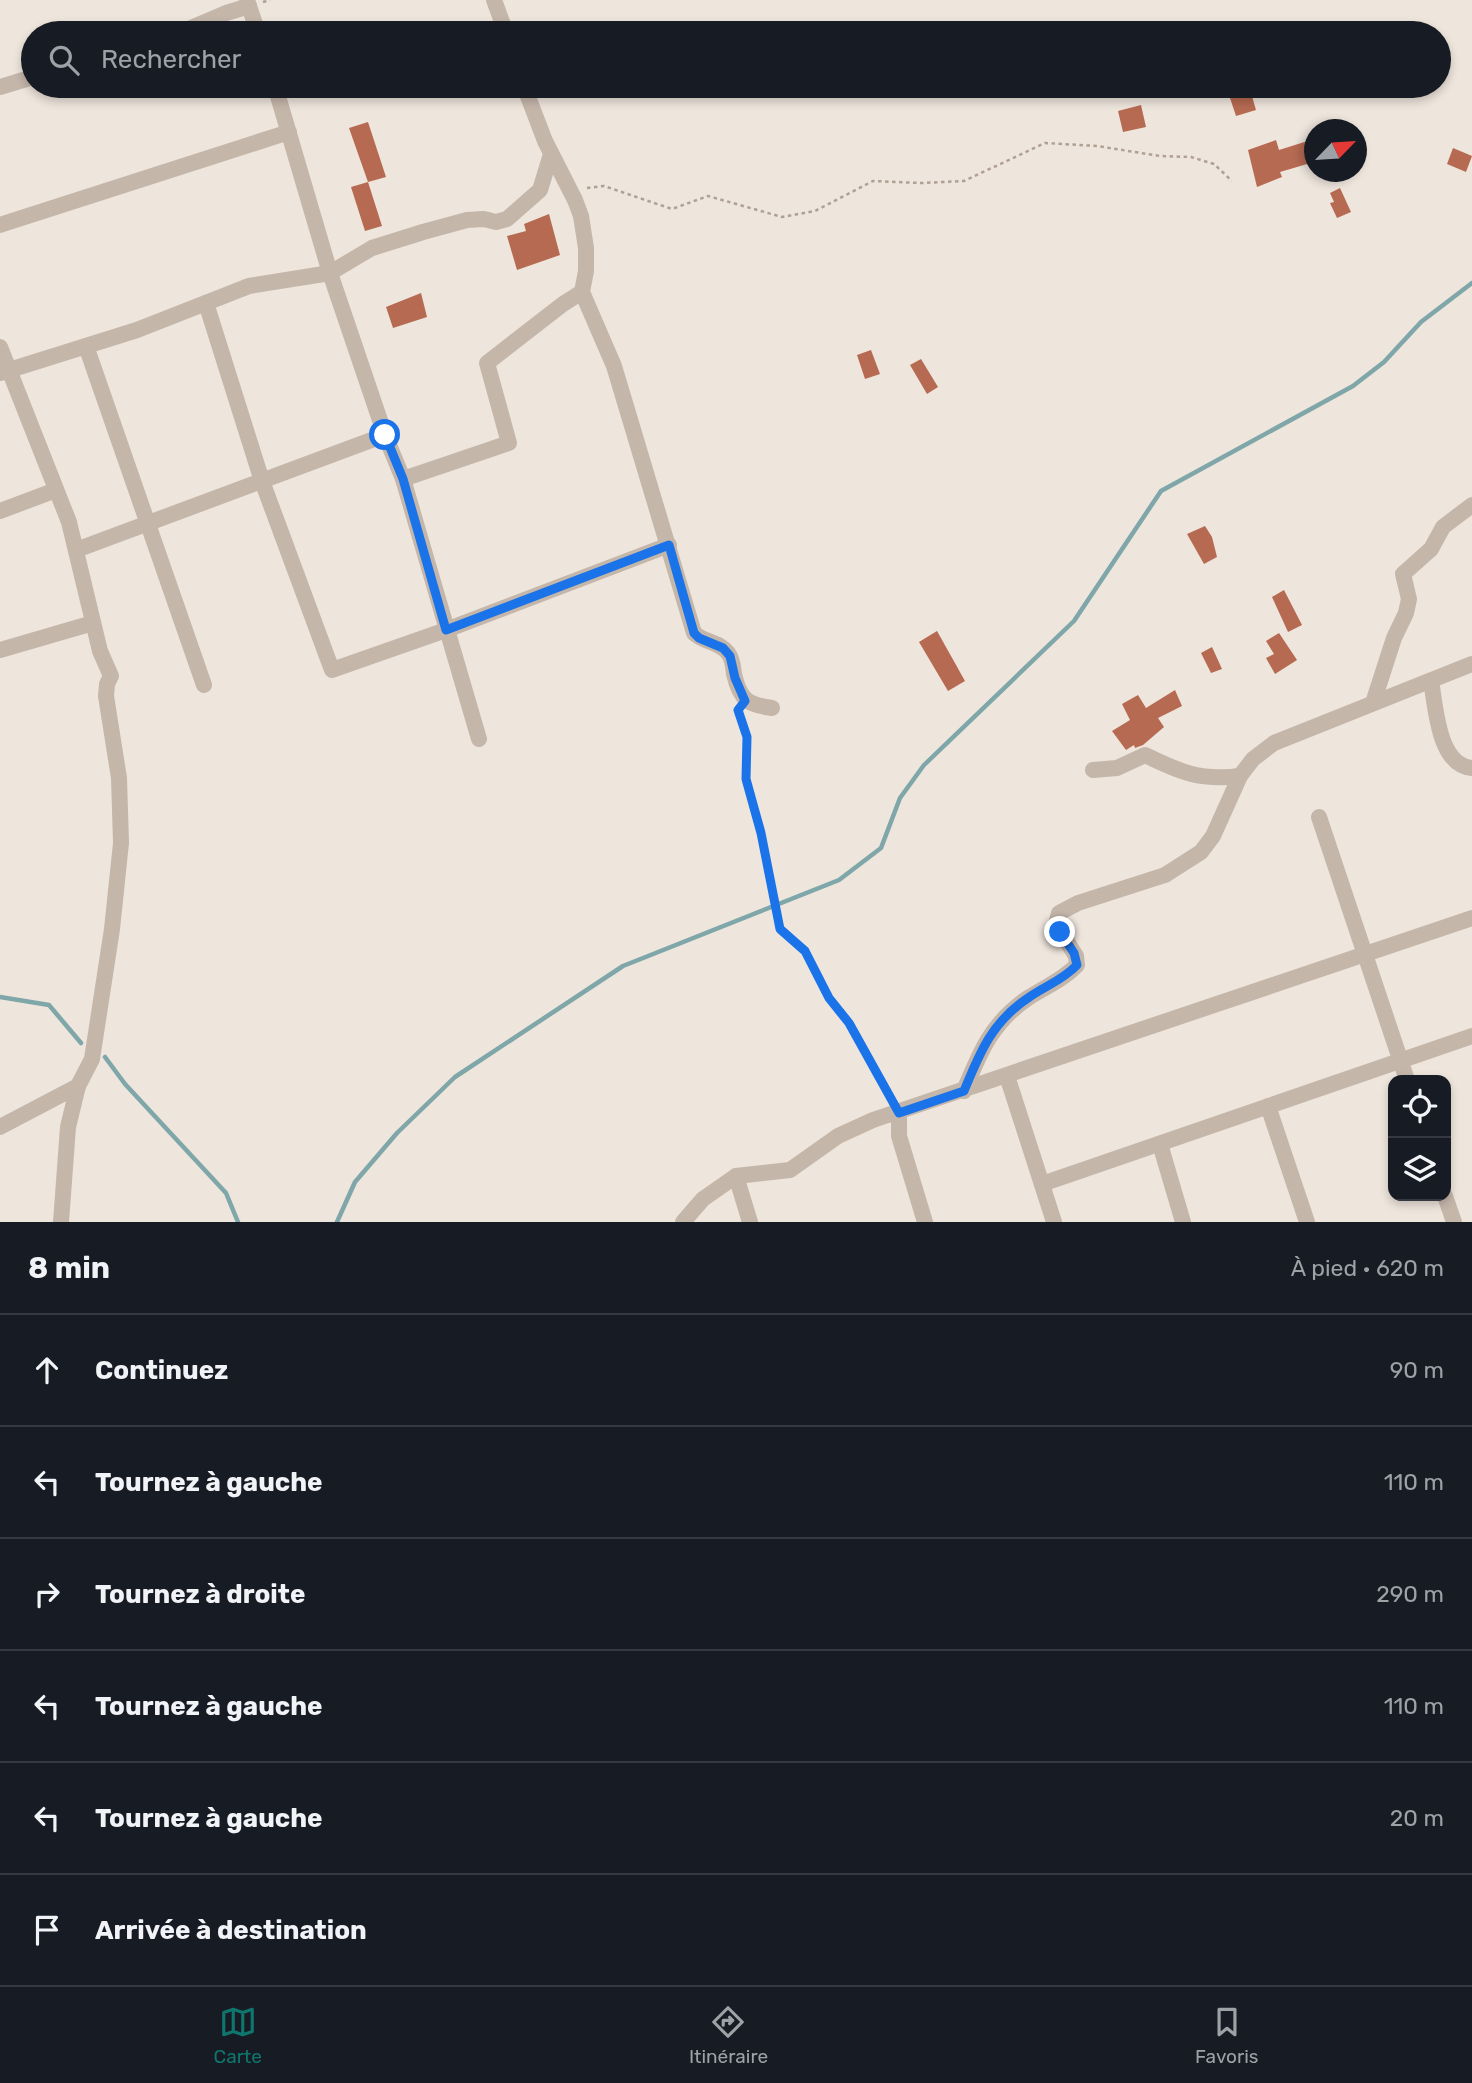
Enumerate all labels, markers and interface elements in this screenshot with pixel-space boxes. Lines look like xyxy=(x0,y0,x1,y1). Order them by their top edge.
search box xyxy=(21,21,1451,98)
icon: search xyxy=(45,41,83,79)
text: Rechercher xyxy=(101,44,241,75)
north arrow xyxy=(1304,119,1367,182)
route start xyxy=(369,419,400,450)
route end xyxy=(1044,916,1075,947)
map controls xyxy=(1388,1075,1451,1201)
button: locate xyxy=(1388,1075,1451,1138)
button: layers xyxy=(1388,1138,1451,1201)
text: 8 min xyxy=(28,1250,110,1286)
text: À pied · 620 m xyxy=(1291,1254,1444,1282)
icon: ahead xyxy=(28,1351,66,1389)
text: Continuez xyxy=(95,1355,228,1386)
text: 90 m xyxy=(1390,1356,1444,1384)
icon: left xyxy=(28,1463,66,1501)
text: Tournez à gauche xyxy=(95,1467,323,1498)
text: 110 m xyxy=(1384,1468,1444,1496)
icon: right xyxy=(28,1575,66,1613)
text: Tournez à droite xyxy=(95,1579,305,1610)
text: 290 m xyxy=(1376,1580,1444,1608)
icon: left xyxy=(28,1687,66,1725)
text: Tournez à gauche xyxy=(95,1691,323,1722)
text: 110 m xyxy=(1384,1692,1444,1720)
icon: left xyxy=(28,1799,66,1837)
text: Tournez à gauche xyxy=(95,1803,323,1834)
text: 20 m xyxy=(1390,1804,1444,1832)
icon: arrive xyxy=(28,1911,66,1949)
text: Arrivée à destination xyxy=(95,1915,367,1946)
tab: Carte xyxy=(213,2003,262,2068)
tab: Itinéraire xyxy=(689,2003,768,2068)
tab: Favoris xyxy=(1195,2003,1259,2068)

